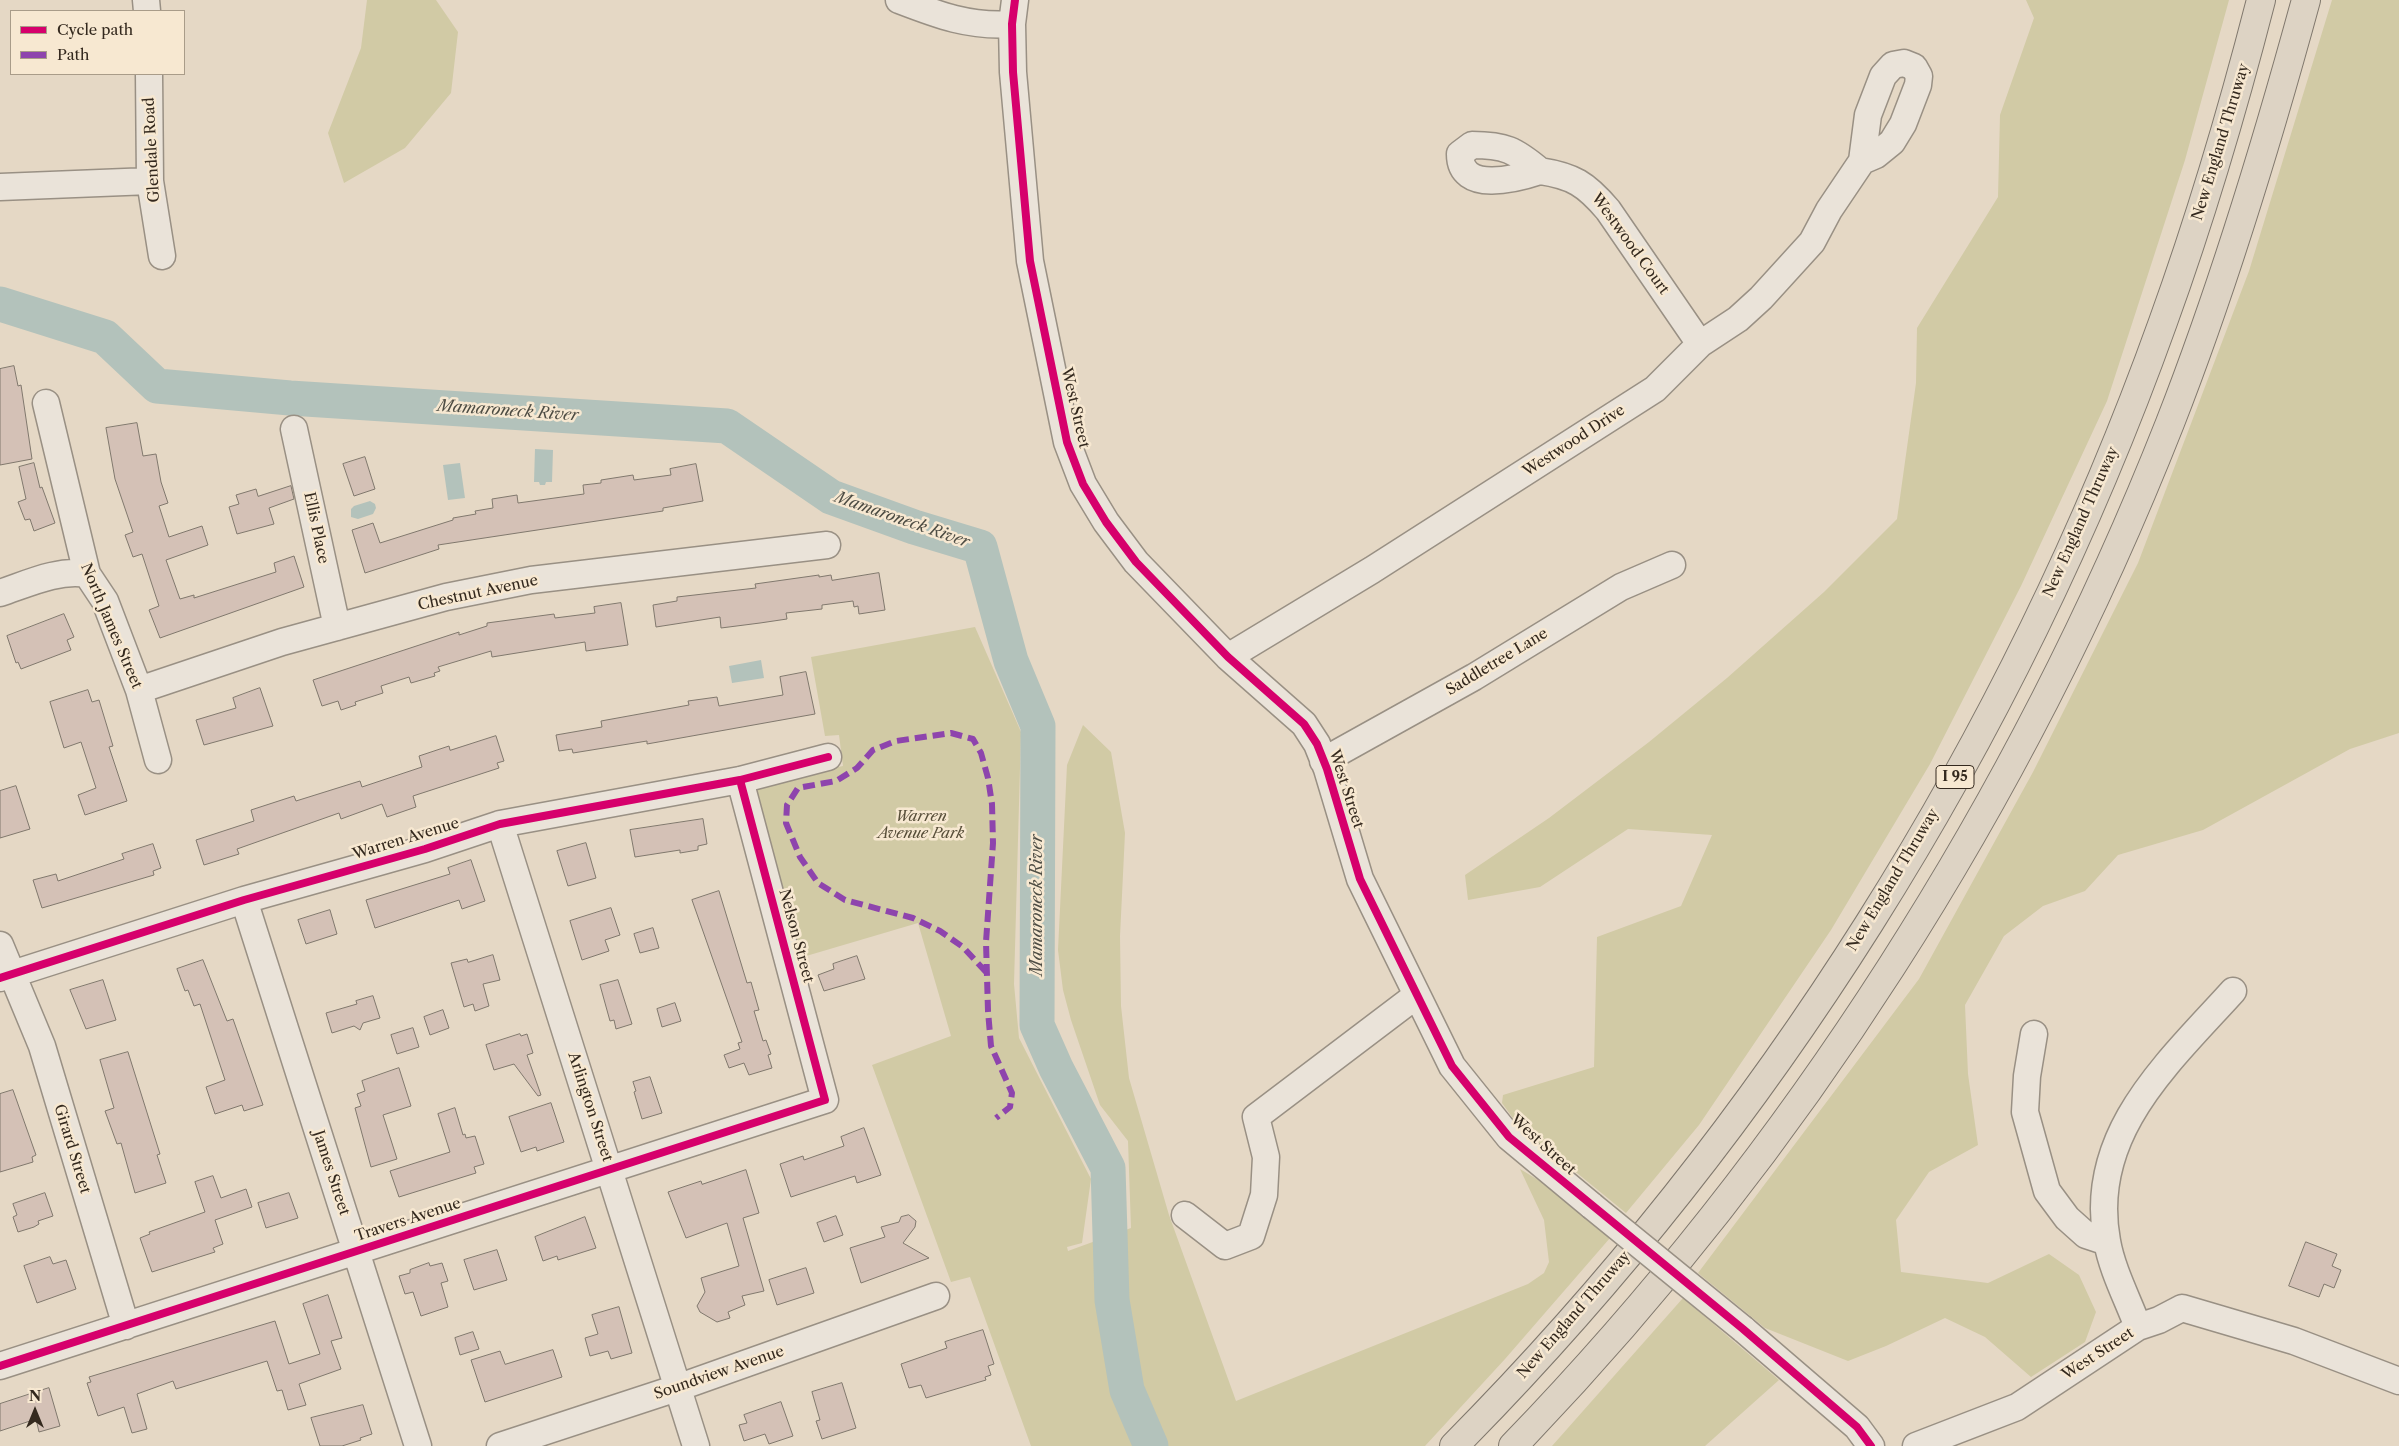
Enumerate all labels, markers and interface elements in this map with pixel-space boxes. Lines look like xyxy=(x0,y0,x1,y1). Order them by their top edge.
legend xyxy=(10,10,185,75)
text: Cycle path xyxy=(57,20,133,39)
text: Path xyxy=(57,45,89,64)
street label: New England Thruway xyxy=(2189,61,2253,223)
street label: Glendale Road xyxy=(140,97,164,203)
street label: Westwood Court xyxy=(1587,190,1673,298)
street label: West Street xyxy=(1057,366,1093,450)
water label: Mamaroneck River xyxy=(437,396,579,426)
street label: Westwood Drive xyxy=(1520,401,1628,481)
street label: New England Thruway xyxy=(2040,444,2122,600)
water label: Mamaroneck River xyxy=(832,488,972,552)
street label: Ellis Place xyxy=(300,490,332,566)
street label: North James Street xyxy=(76,561,146,691)
street label: Chestnut Avenue xyxy=(416,571,540,615)
street label: Saddletree Lane xyxy=(1443,624,1551,700)
street label: West Street xyxy=(1325,747,1367,831)
road number: I 95 xyxy=(1936,766,1974,789)
street label: New England Thruway xyxy=(1843,806,1943,954)
park label: Warren Avenue Park xyxy=(878,808,964,843)
street label: Warren Avenue xyxy=(351,814,461,864)
water label: Mamaroneck River xyxy=(1027,834,1047,976)
street label: Nelson Street xyxy=(775,887,817,985)
street label: Arlington Street xyxy=(564,1050,616,1164)
street label: Girard Street xyxy=(50,1102,94,1196)
street label: West Street xyxy=(1507,1111,1579,1179)
street label: James Street xyxy=(309,1128,353,1218)
street label: Travers Avenue xyxy=(353,1194,463,1246)
street label: New England Thruway xyxy=(1514,1248,1634,1382)
street label: West Street xyxy=(2059,1324,2137,1384)
street label: Soundview Avenue xyxy=(652,1342,786,1404)
north arrow xyxy=(10,1386,60,1436)
text: N xyxy=(29,1387,41,1405)

